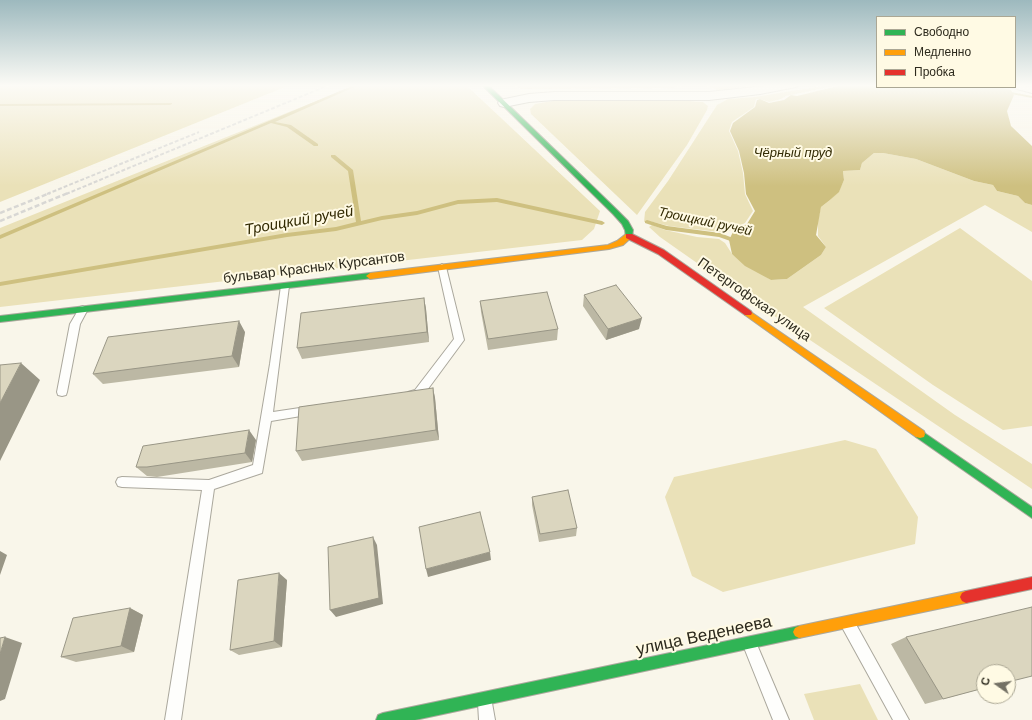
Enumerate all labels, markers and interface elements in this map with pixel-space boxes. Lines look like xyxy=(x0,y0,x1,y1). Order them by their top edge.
legend xyxy=(876,16,1016,88)
text: Свободно xyxy=(914,25,969,39)
text: Медленно xyxy=(914,45,971,59)
text: Пробка xyxy=(914,65,955,79)
water label: Чёрный пруд xyxy=(754,145,832,161)
water label: Троицкий ручей xyxy=(243,203,355,239)
water label: Троицкий ручей xyxy=(657,204,753,240)
street label: бульвар Красных Курсантов xyxy=(222,249,406,287)
street label: Петергофская улица xyxy=(694,255,814,345)
street label: улица Веденеева xyxy=(634,612,774,660)
north arrow xyxy=(976,664,1016,704)
text: С xyxy=(979,676,992,687)

